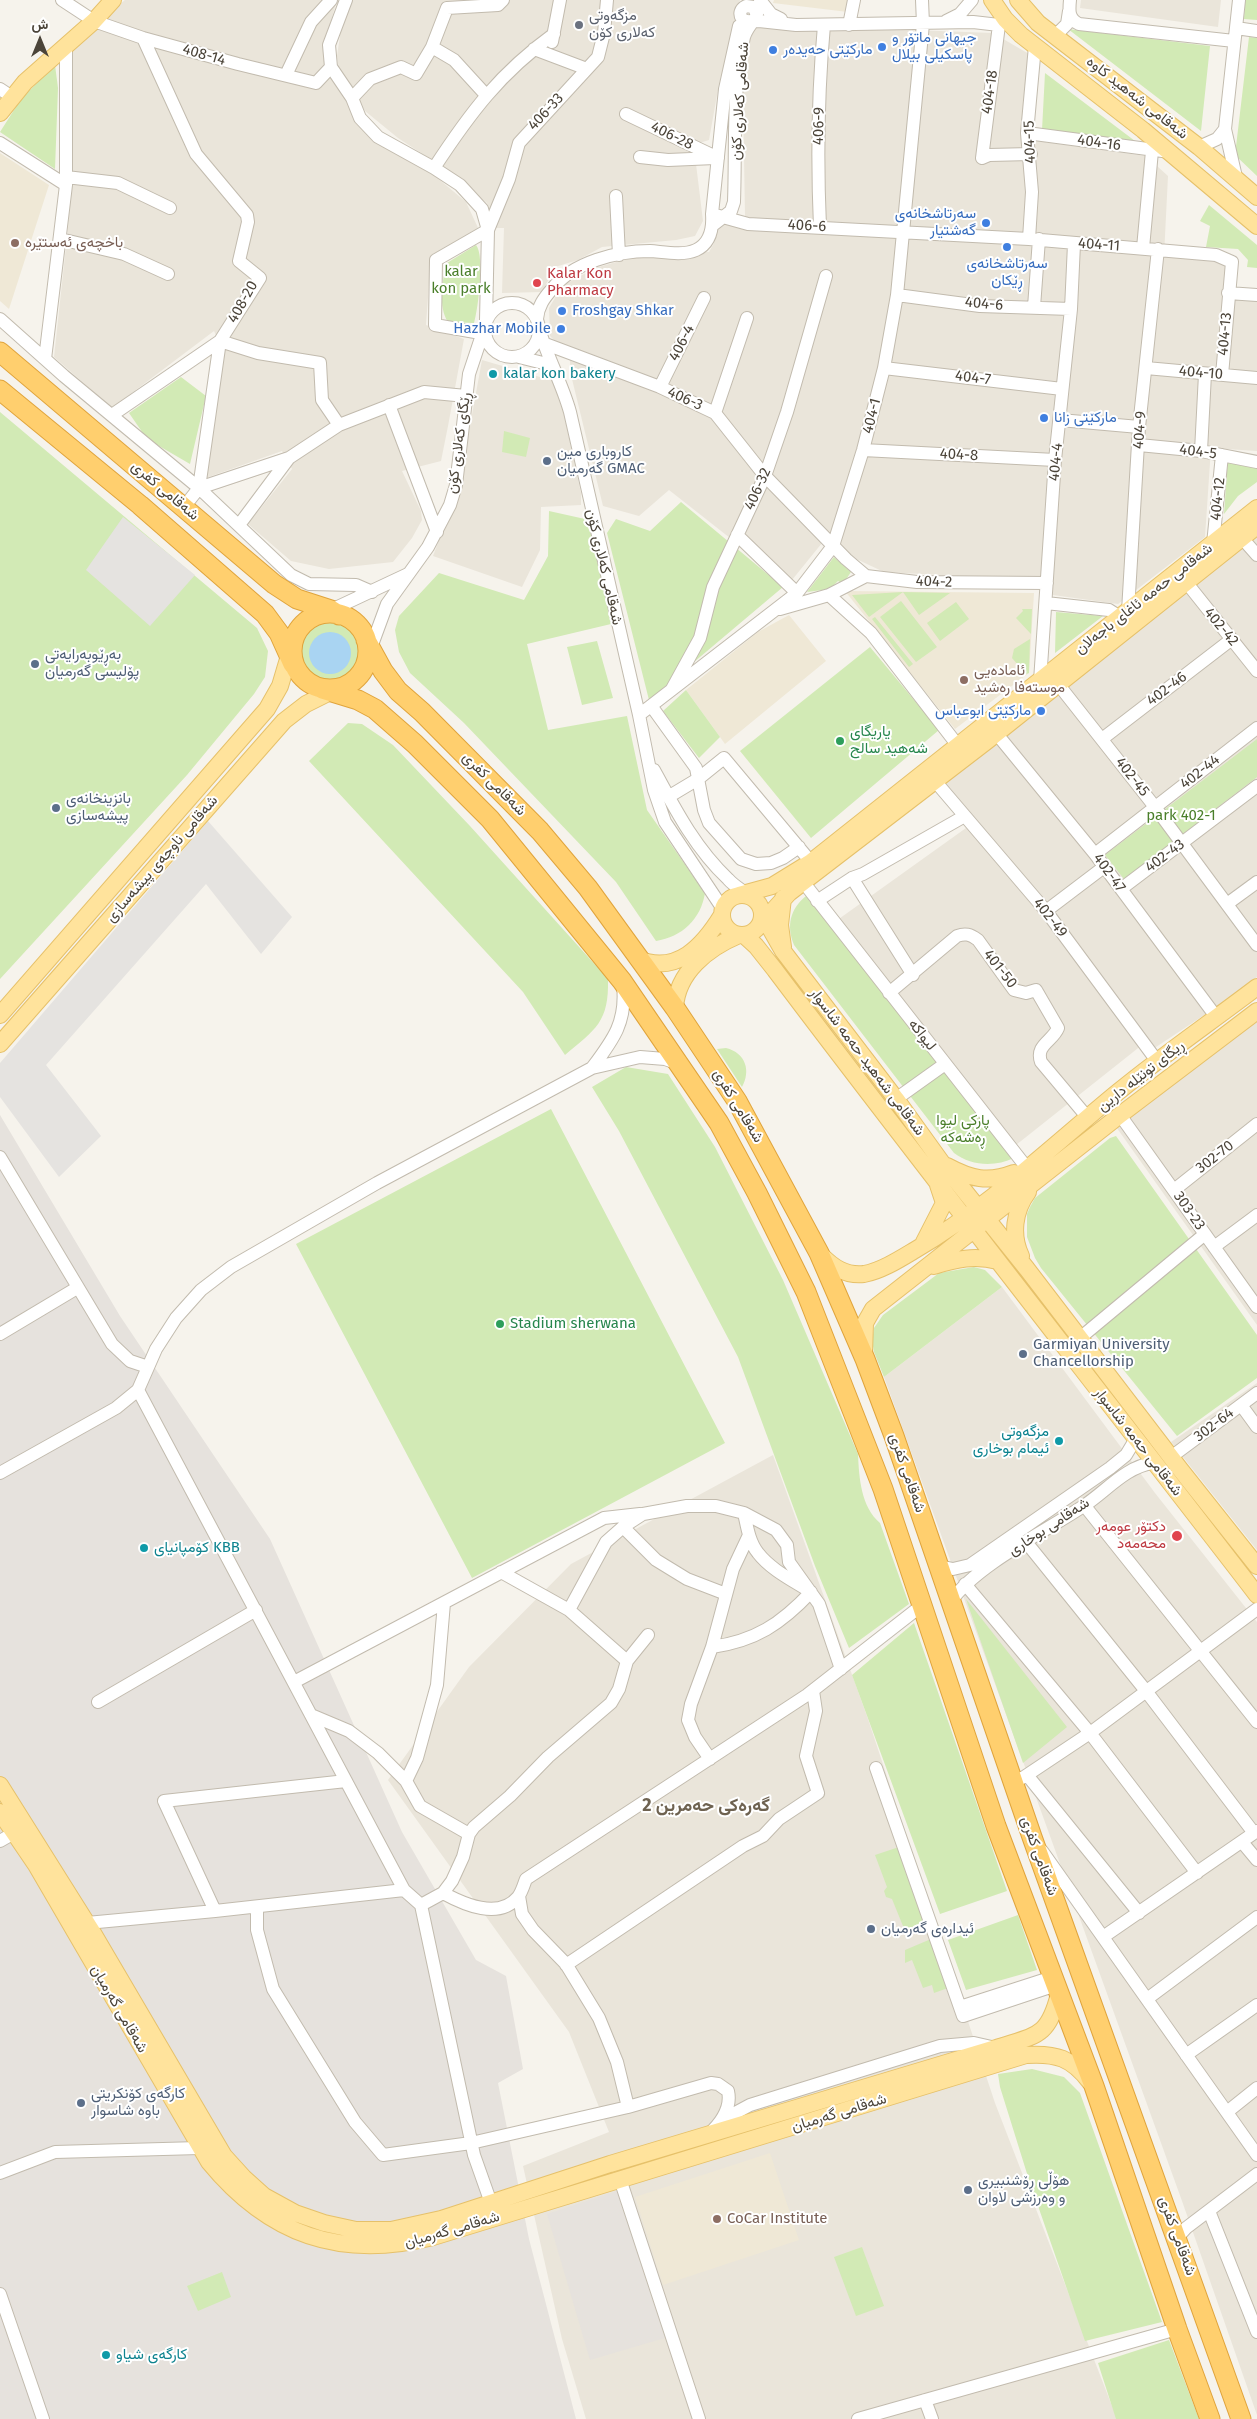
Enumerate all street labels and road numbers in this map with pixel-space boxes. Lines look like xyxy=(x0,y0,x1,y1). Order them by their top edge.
street label: 408-14 xyxy=(180,40,228,70)
street label: شەقامی کەلاری کۆن xyxy=(727,41,753,161)
street label: شەقامی شەهید کاوە xyxy=(1083,53,1191,143)
street label: 404-18 xyxy=(978,69,1002,115)
street label: 406-33 xyxy=(524,90,568,134)
street label: 406-9 xyxy=(810,107,828,145)
street label: 406-28 xyxy=(648,118,696,154)
street label: 404-15 xyxy=(1020,120,1040,164)
street label: 404-16 xyxy=(1076,131,1122,155)
street label: 406-6 xyxy=(787,216,827,236)
street label: 404-11 xyxy=(1077,235,1121,255)
street label: 408-20 xyxy=(224,278,262,326)
street label: 404-6 xyxy=(964,293,1004,315)
street label: 404-13 xyxy=(1214,312,1236,356)
street label: 406-4 xyxy=(665,322,699,364)
street label: 404-10 xyxy=(1178,362,1224,384)
street label: 404-7 xyxy=(954,367,992,389)
street label: 406-3 xyxy=(664,383,706,415)
street label: ڕێگای کەلاری کۆن xyxy=(443,391,475,495)
street label: 404-1 xyxy=(859,396,885,436)
street label: 404-9 xyxy=(1130,410,1150,450)
street label: 404-5 xyxy=(1178,441,1218,463)
street label: 404-4 xyxy=(1045,442,1067,482)
street label: 404-8 xyxy=(939,445,979,465)
street label: شەقامی کفری xyxy=(127,457,203,525)
street label: 406-32 xyxy=(741,465,775,513)
street label: 404-12 xyxy=(1207,477,1229,521)
street label: شەقامی کەلاری کۆن xyxy=(582,507,626,627)
street label: شەقامی حەمە ئاغای باجەلان xyxy=(1072,540,1216,658)
street label: 404-2 xyxy=(915,572,953,592)
street label: 402-42 xyxy=(1200,604,1242,650)
street label: 402-46 xyxy=(1143,668,1191,710)
street label: شەقامی کفری xyxy=(458,748,530,820)
street label: 402-44 xyxy=(1177,751,1223,793)
street label: 402-45 xyxy=(1111,754,1153,800)
street label: شەقامی ناوچەی پیشەسازی xyxy=(102,792,222,926)
street label: 402-43 xyxy=(1142,835,1188,877)
street label: 402-47 xyxy=(1089,850,1129,896)
street label: 402-49 xyxy=(1029,895,1071,941)
street label: 401-50 xyxy=(979,946,1021,992)
street label: شەقامی شەهید حەمە شاسوار xyxy=(806,985,928,1139)
street label: لیواکە xyxy=(904,1016,940,1054)
street label: ڕیگای تونێلە دارین xyxy=(1094,1037,1188,1115)
street label: شەقامی کفری xyxy=(709,1066,767,1146)
street label: 302-70 xyxy=(1192,1137,1238,1177)
street label: 303-23 xyxy=(1169,1188,1209,1234)
street label: شەقامی حەمە شاسوار xyxy=(1090,1384,1186,1500)
street label: 302-64 xyxy=(1191,1404,1237,1446)
street label: شەقامی کفری xyxy=(885,1431,929,1515)
street label: شەقامی بوخاری xyxy=(1005,1494,1093,1560)
street label: شەقامی کفری xyxy=(1016,1814,1062,1898)
street label: شەقامی گەرمیان xyxy=(87,1962,151,2056)
street label: شەقامی گەرمیان xyxy=(789,2090,889,2136)
street label: شەقامی کفری xyxy=(1154,2194,1200,2278)
street label: شەقامی گەرمیان xyxy=(402,2208,502,2252)

